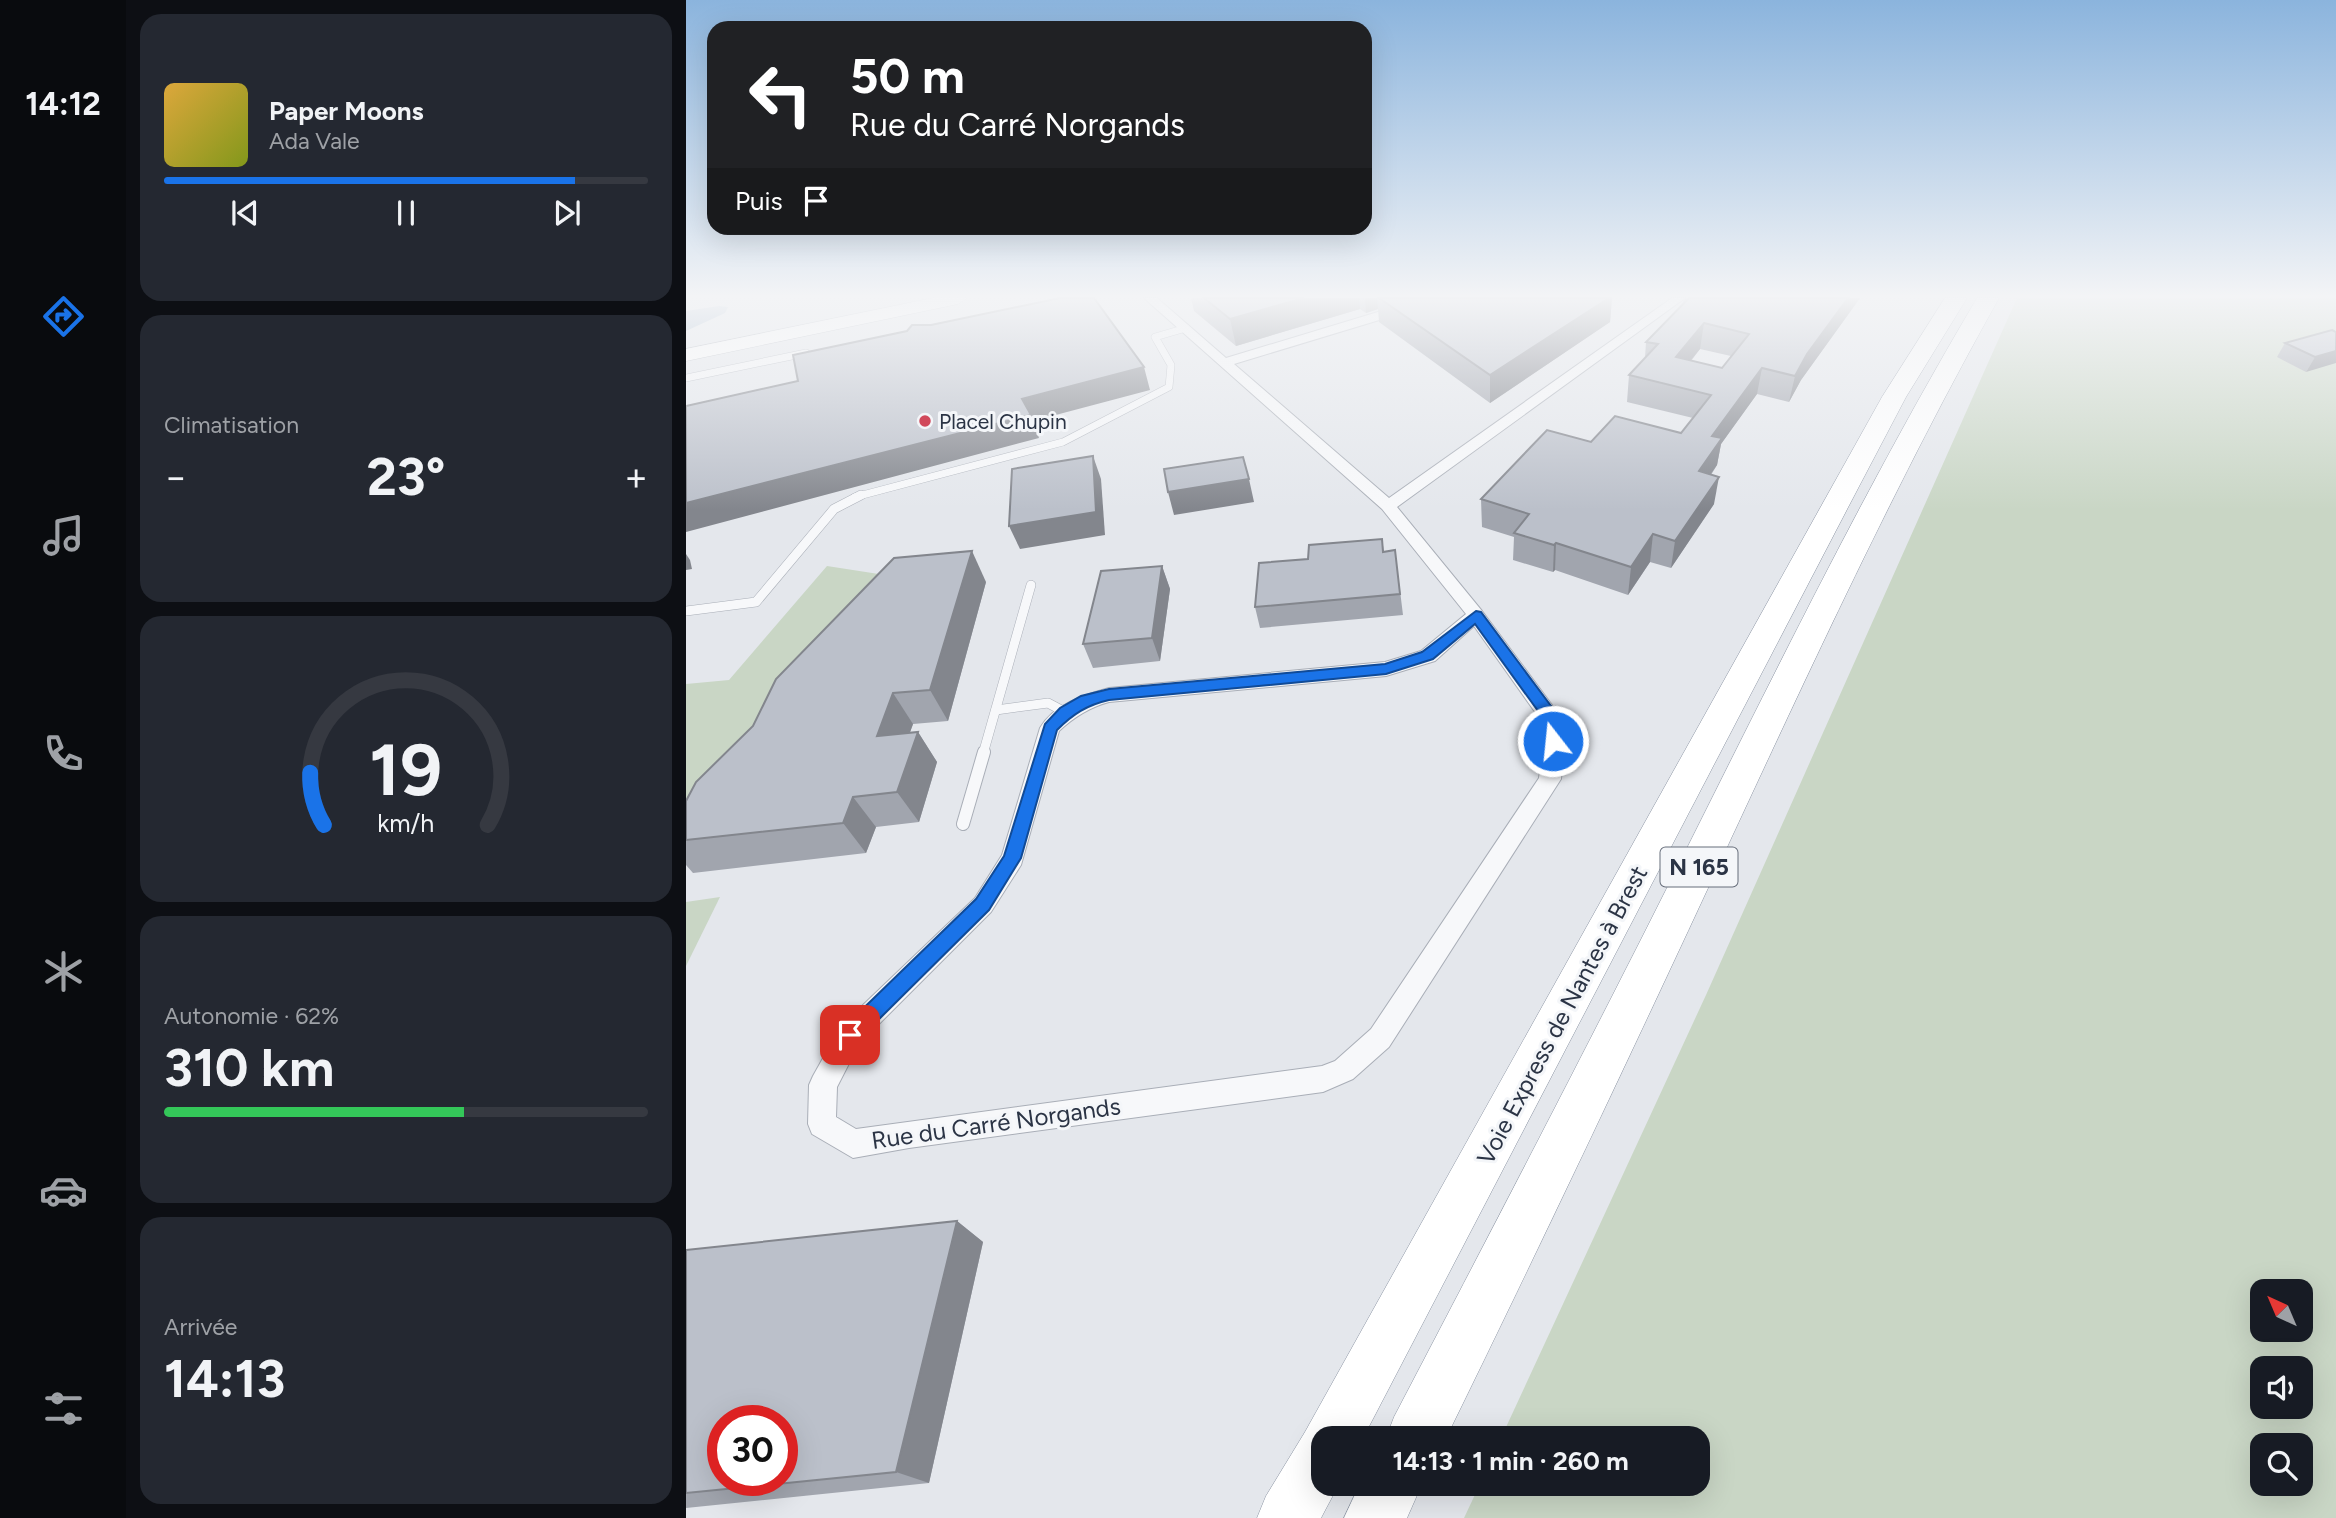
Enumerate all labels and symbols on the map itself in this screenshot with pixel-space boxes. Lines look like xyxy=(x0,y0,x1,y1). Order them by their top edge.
place label: Placel Chupin xyxy=(939,409,1067,434)
marker: Placel Chupin xyxy=(917,413,933,429)
position arrow xyxy=(1516,704,1590,778)
road number: N 165 xyxy=(1660,848,1738,887)
street label: Voie Express de Nantes à Brest xyxy=(1471,861,1653,1169)
pin xyxy=(820,1005,880,1065)
street label: Rue du Carré Norgands xyxy=(870,1091,1122,1155)
north arrow xyxy=(2250,1279,2314,1342)
speed limit sign: 30 xyxy=(707,1405,798,1496)

